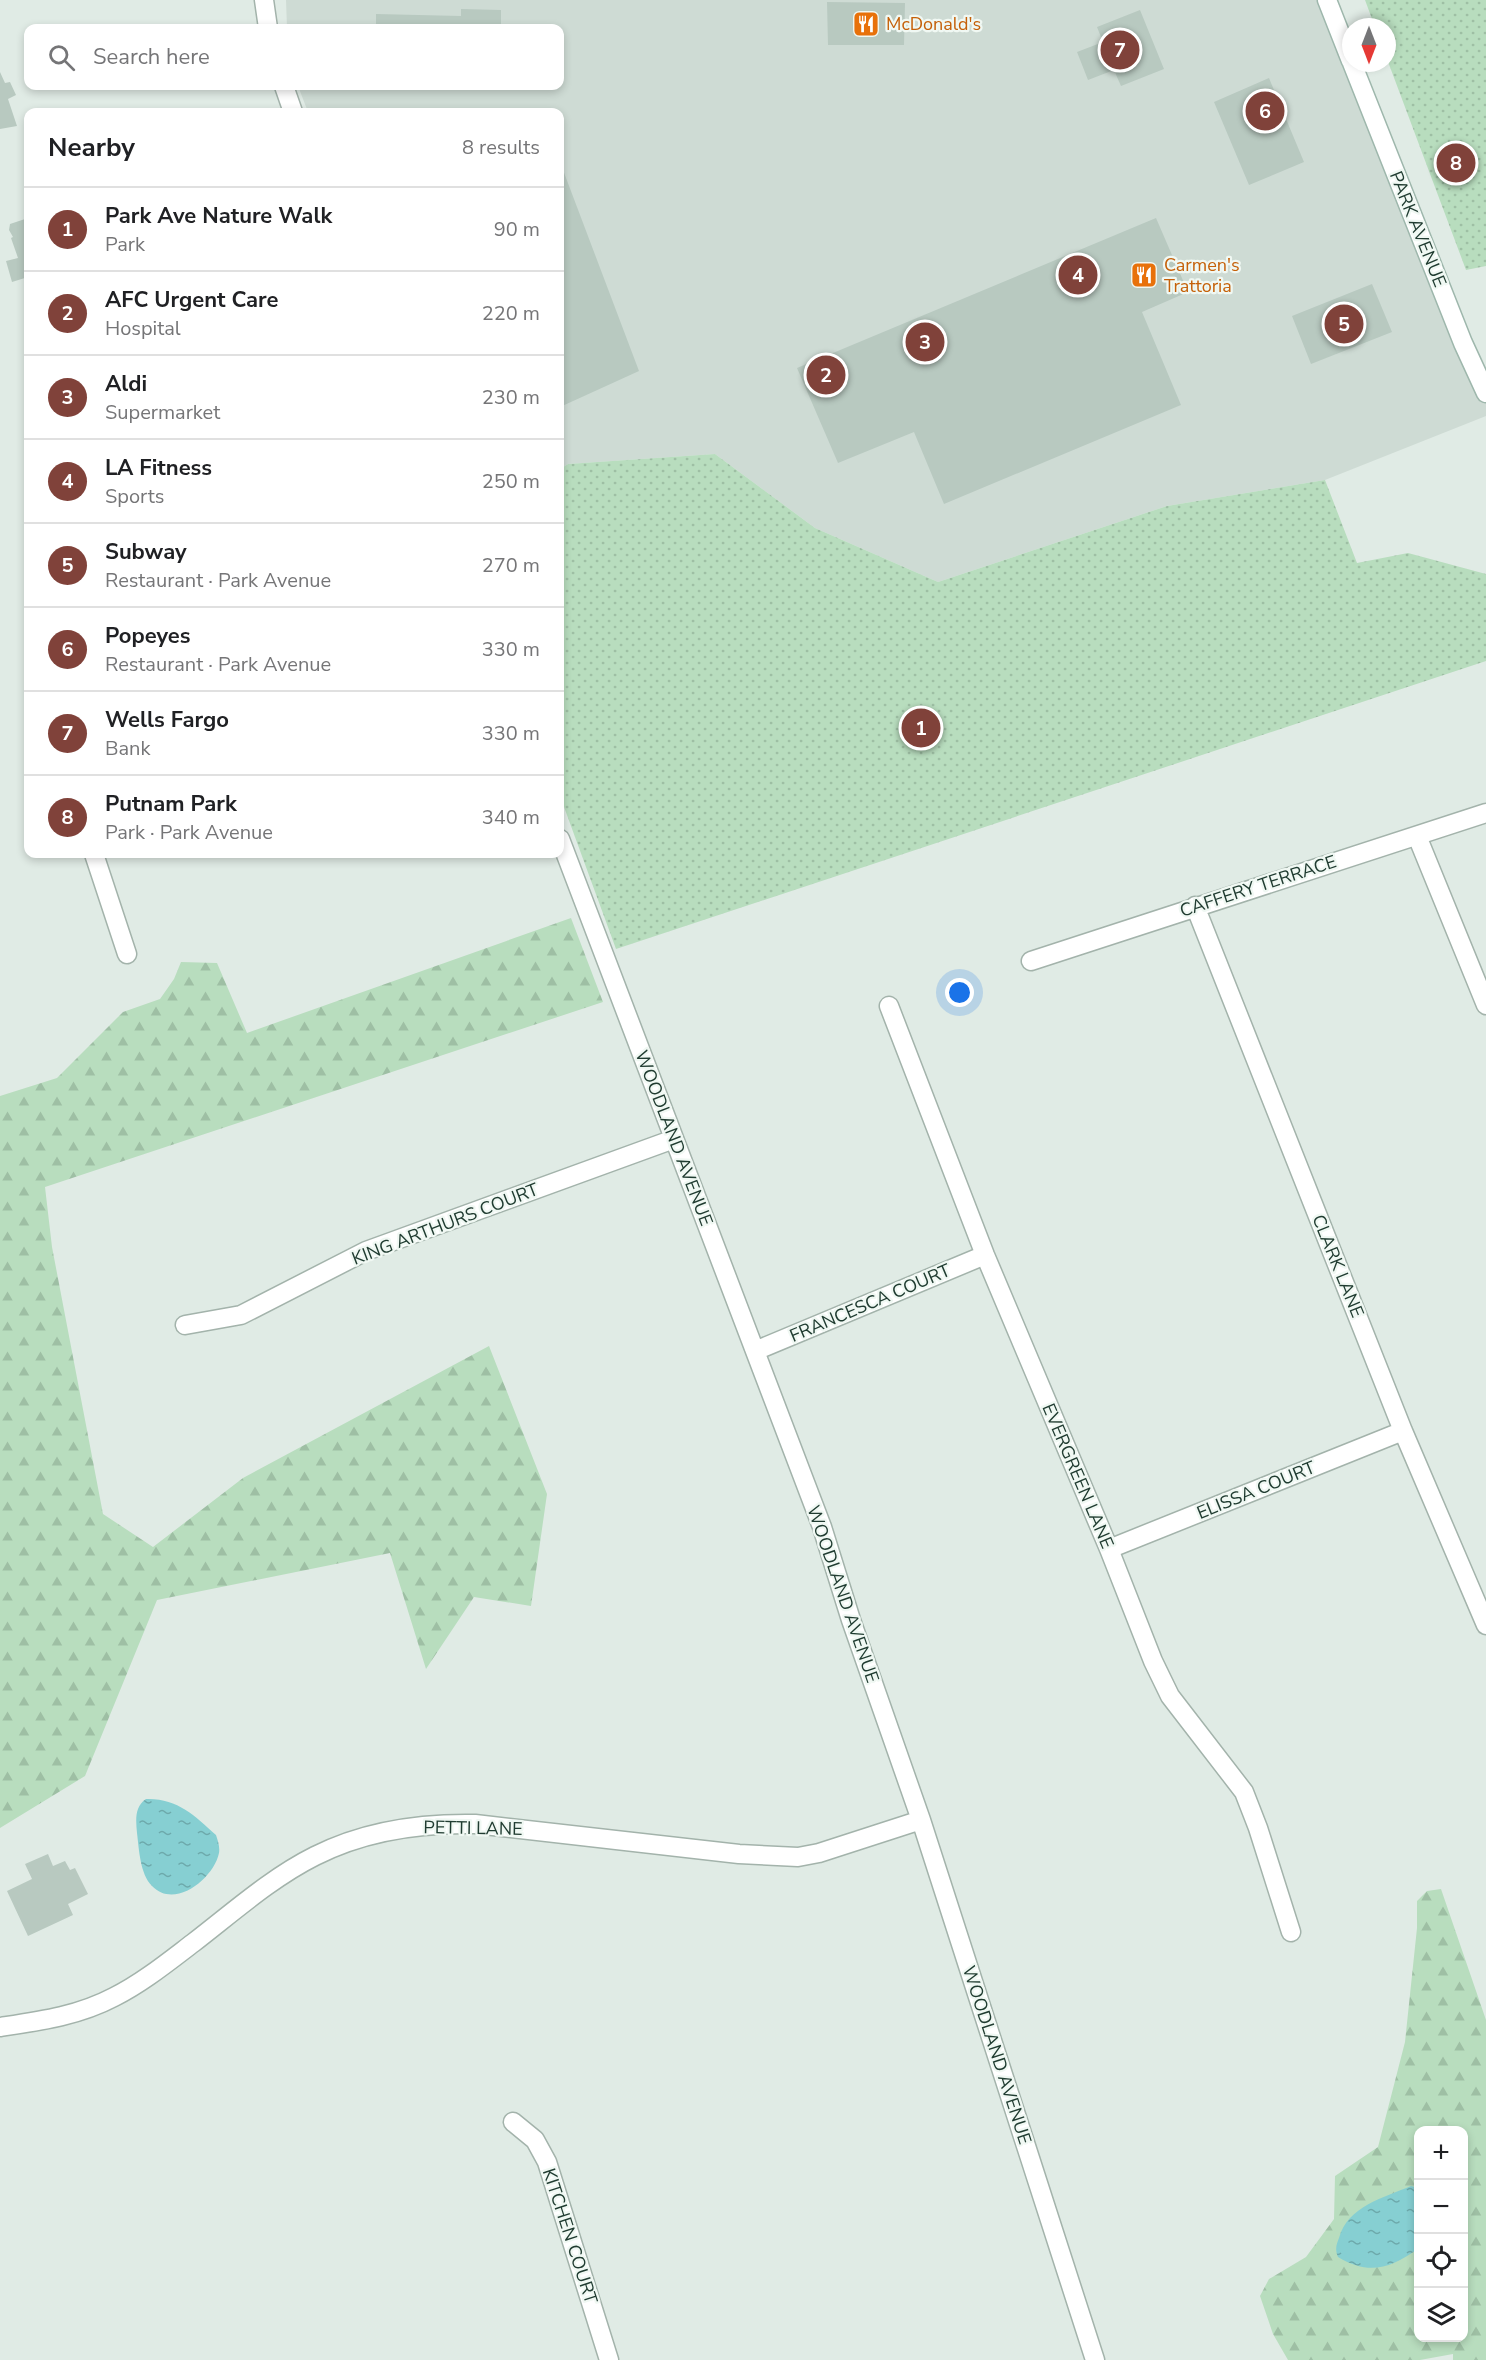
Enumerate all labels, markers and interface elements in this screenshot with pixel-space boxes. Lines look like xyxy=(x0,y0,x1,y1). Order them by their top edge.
restaurant icon: McDonald's xyxy=(851,9,881,39)
place label: McDonald's xyxy=(886,12,981,36)
north arrow xyxy=(1342,18,1396,72)
search box xyxy=(24,24,564,90)
pin: 7 xyxy=(1100,28,1140,72)
icon: search xyxy=(45,41,78,74)
text: Search here xyxy=(93,42,210,72)
pin: 6 xyxy=(1246,88,1284,134)
text: Nearby xyxy=(48,130,135,165)
text: 8 results xyxy=(462,134,540,161)
pin: 8 xyxy=(1436,140,1476,186)
street label: PARK AVENUE xyxy=(1384,167,1452,291)
text: Park Ave Nature Walk xyxy=(105,201,332,231)
text: 1 xyxy=(62,216,74,243)
text: 90 m xyxy=(494,216,540,243)
text: Park xyxy=(105,231,145,258)
pin: 4 xyxy=(1058,252,1098,298)
place label: Carmen's Trattoria xyxy=(1164,253,1240,298)
restaurant icon: Carmen's Trattoria xyxy=(1129,260,1159,290)
text: AFC Urgent Care xyxy=(105,285,278,315)
text: 2 xyxy=(62,300,74,327)
text: 220 m xyxy=(482,300,540,327)
pin: 5 xyxy=(1324,302,1364,346)
text: Hospital xyxy=(105,315,181,342)
pin: 3 xyxy=(906,320,944,364)
pin: 2 xyxy=(806,352,846,398)
text: Aldi xyxy=(105,369,147,399)
text: 3 xyxy=(62,384,74,411)
text: 230 m xyxy=(482,384,540,411)
text: Supermarket xyxy=(105,399,220,426)
text: LA Fitness xyxy=(105,453,212,483)
text: 4 xyxy=(62,468,74,495)
text: 250 m xyxy=(482,468,540,495)
text: Sports xyxy=(105,483,164,510)
text: Subway xyxy=(105,537,187,567)
text: 5 xyxy=(62,552,74,579)
text: 270 m xyxy=(482,552,540,579)
text: Restaurant · Park Avenue xyxy=(105,567,331,594)
text: Popeyes xyxy=(105,621,190,651)
text: 6 xyxy=(62,636,74,663)
text: 330 m xyxy=(482,636,540,663)
text: Restaurant · Park Avenue xyxy=(105,651,331,678)
text: Wells Fargo xyxy=(105,705,229,735)
pin: 1 xyxy=(902,706,940,750)
text: 7 xyxy=(62,720,74,747)
text: 330 m xyxy=(482,720,540,747)
text: Bank xyxy=(105,735,150,762)
text: Putnam Park xyxy=(105,789,237,819)
text: 8 xyxy=(62,804,74,831)
text: 340 m xyxy=(482,804,540,831)
text: Park · Park Avenue xyxy=(105,819,273,846)
street label: CAFFERY TERRACE xyxy=(1177,849,1339,923)
your location xyxy=(945,978,974,1007)
street label: WOODLAND AVENUE xyxy=(629,1047,719,1229)
street label: KING ARTHURS COURT xyxy=(348,1177,542,1271)
street label: CLARK LANE xyxy=(1306,1211,1370,1321)
street label: FRANCESCA COURT xyxy=(786,1258,954,1348)
street label: EVERGREEN LANE xyxy=(1037,1400,1119,1552)
street label: ELISSA COURT xyxy=(1193,1455,1319,1525)
street label: WOODLAND AVENUE xyxy=(801,1502,885,1686)
street label: PETTI LANE xyxy=(423,1815,523,1841)
street label: WOODLAND AVENUE xyxy=(957,1963,1037,2147)
map controls xyxy=(1414,2126,1468,2342)
button: + xyxy=(1414,2126,1468,2180)
street label: KITCHEN COURT xyxy=(537,2165,603,2307)
button: − xyxy=(1414,2180,1468,2234)
button: locate xyxy=(1414,2234,1468,2288)
button: layers xyxy=(1414,2288,1468,2342)

